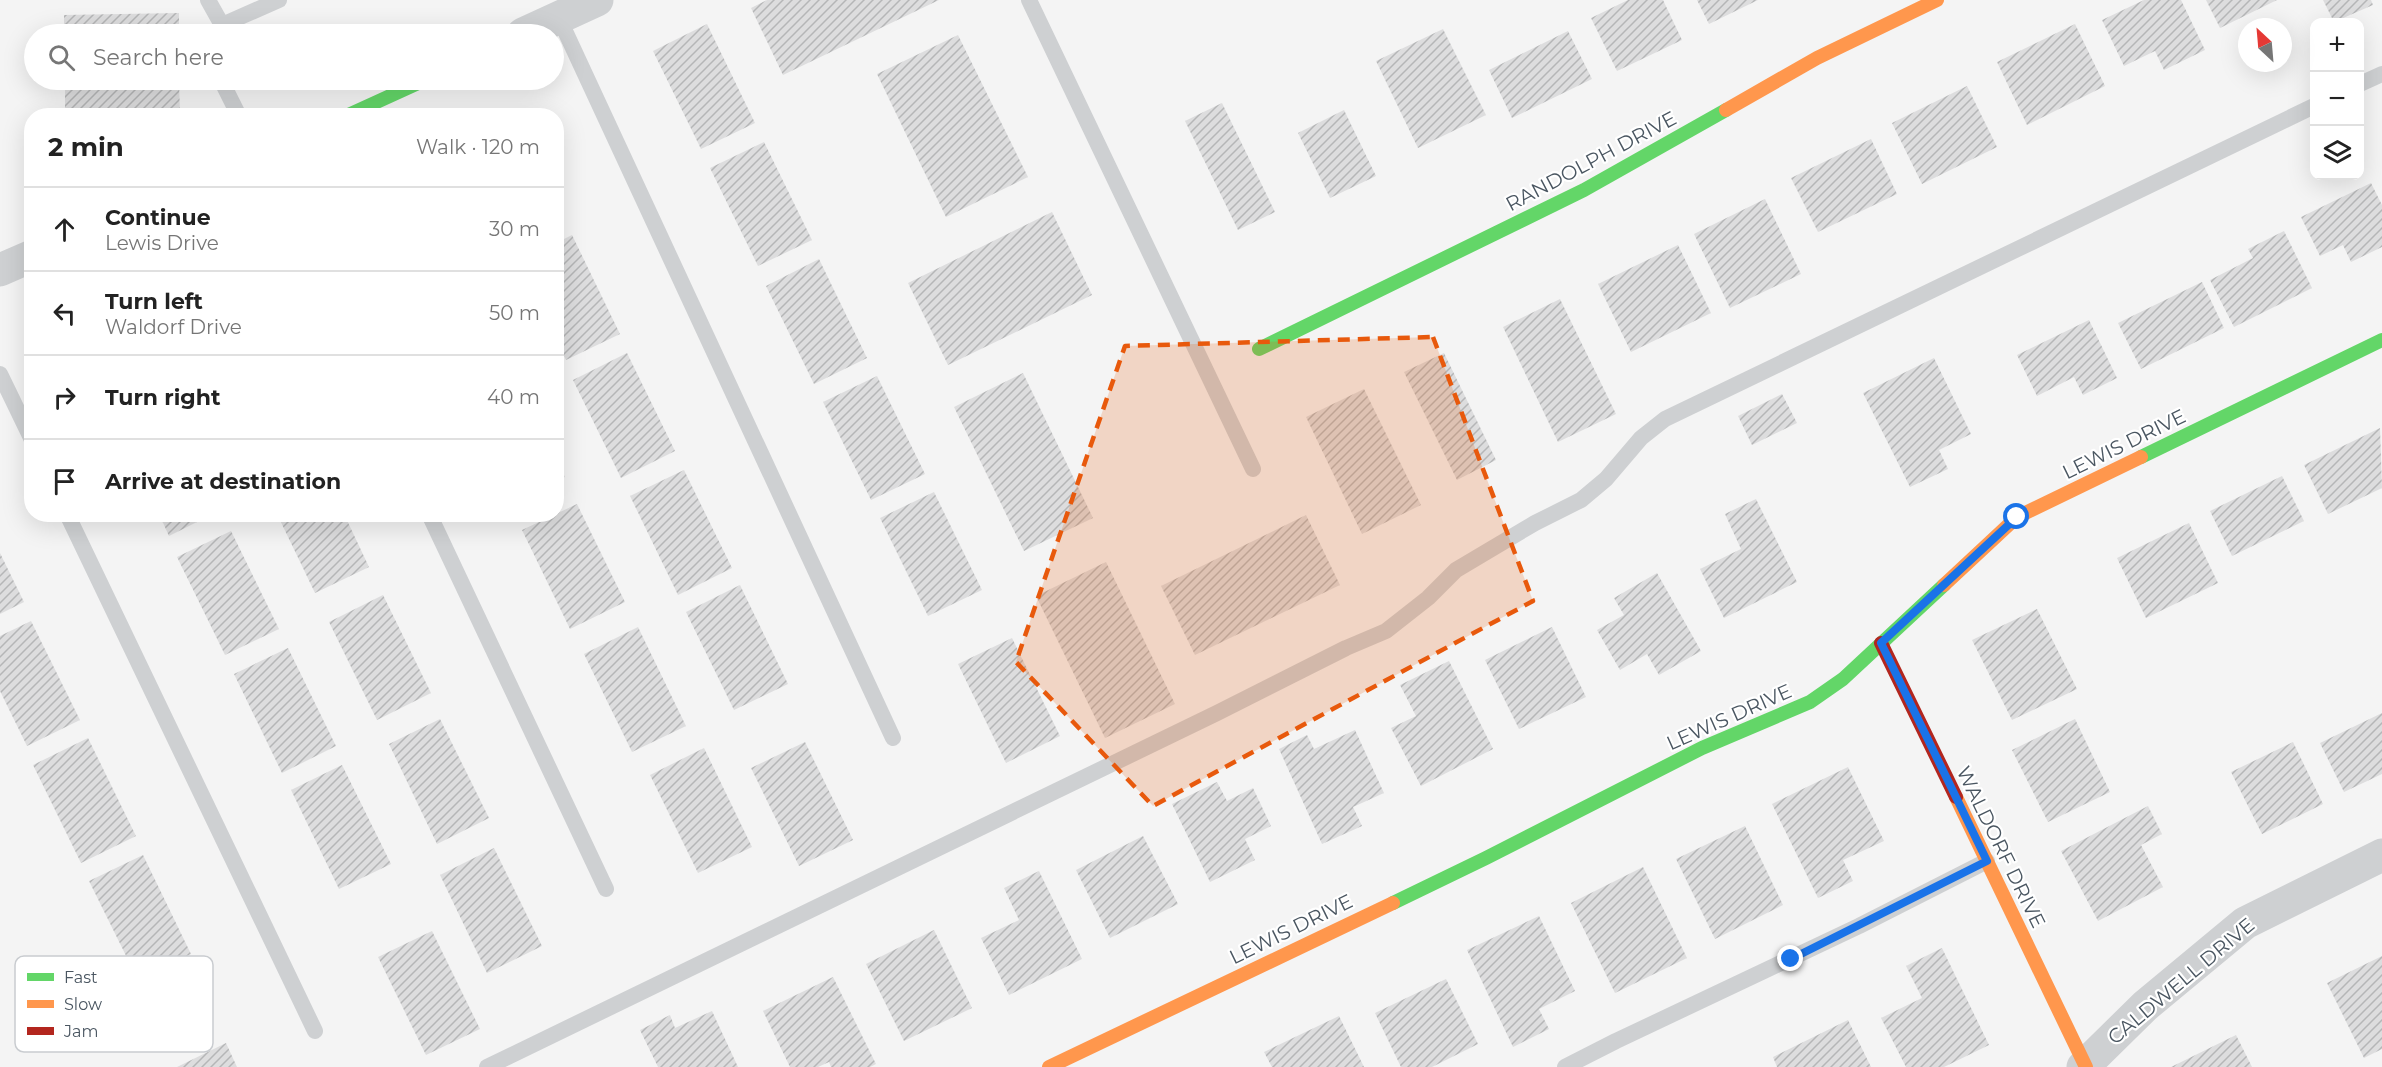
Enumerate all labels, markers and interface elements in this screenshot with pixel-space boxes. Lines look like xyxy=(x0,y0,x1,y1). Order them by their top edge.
north arrow xyxy=(2238,18,2292,72)
map controls xyxy=(2310,18,2364,180)
button: + xyxy=(2310,18,2364,72)
search box xyxy=(24,24,564,90)
icon: search xyxy=(45,41,78,74)
text: Search here xyxy=(93,44,224,71)
button: − xyxy=(2310,72,2364,126)
street label: RANDOLPH DRIVE xyxy=(1502,106,1680,216)
button: layers xyxy=(2310,126,2364,180)
text: 2 min xyxy=(48,131,124,163)
text: Walk · 120 m xyxy=(416,135,540,159)
text: Continue xyxy=(105,204,211,231)
icon: ahead xyxy=(48,213,81,246)
text: 30 m xyxy=(489,217,540,241)
text: Lewis Drive xyxy=(105,231,219,255)
text: Turn left xyxy=(105,288,203,315)
icon: left xyxy=(48,297,81,330)
text: 50 m xyxy=(489,301,540,325)
text: Waldorf Drive xyxy=(105,315,242,339)
icon: right xyxy=(48,381,81,414)
text: Turn right xyxy=(105,384,220,411)
text: 40 m xyxy=(487,385,540,409)
street label: LEWIS DRIVE xyxy=(2058,404,2190,484)
icon: arrive xyxy=(48,465,81,498)
text: Arrive at destination xyxy=(105,468,341,495)
route start xyxy=(2003,503,2029,529)
street label: LEWIS DRIVE xyxy=(1663,679,1795,755)
street label: WALDORF DRIVE xyxy=(1951,762,2051,932)
street label: LEWIS DRIVE xyxy=(1225,889,1357,969)
street label: CALDWELL DRIVE xyxy=(2103,913,2259,1049)
route end xyxy=(1777,945,1803,971)
legend xyxy=(15,956,213,1052)
text: Fast xyxy=(64,968,98,987)
text: Slow xyxy=(64,995,102,1014)
text: Jam xyxy=(63,1022,98,1041)

